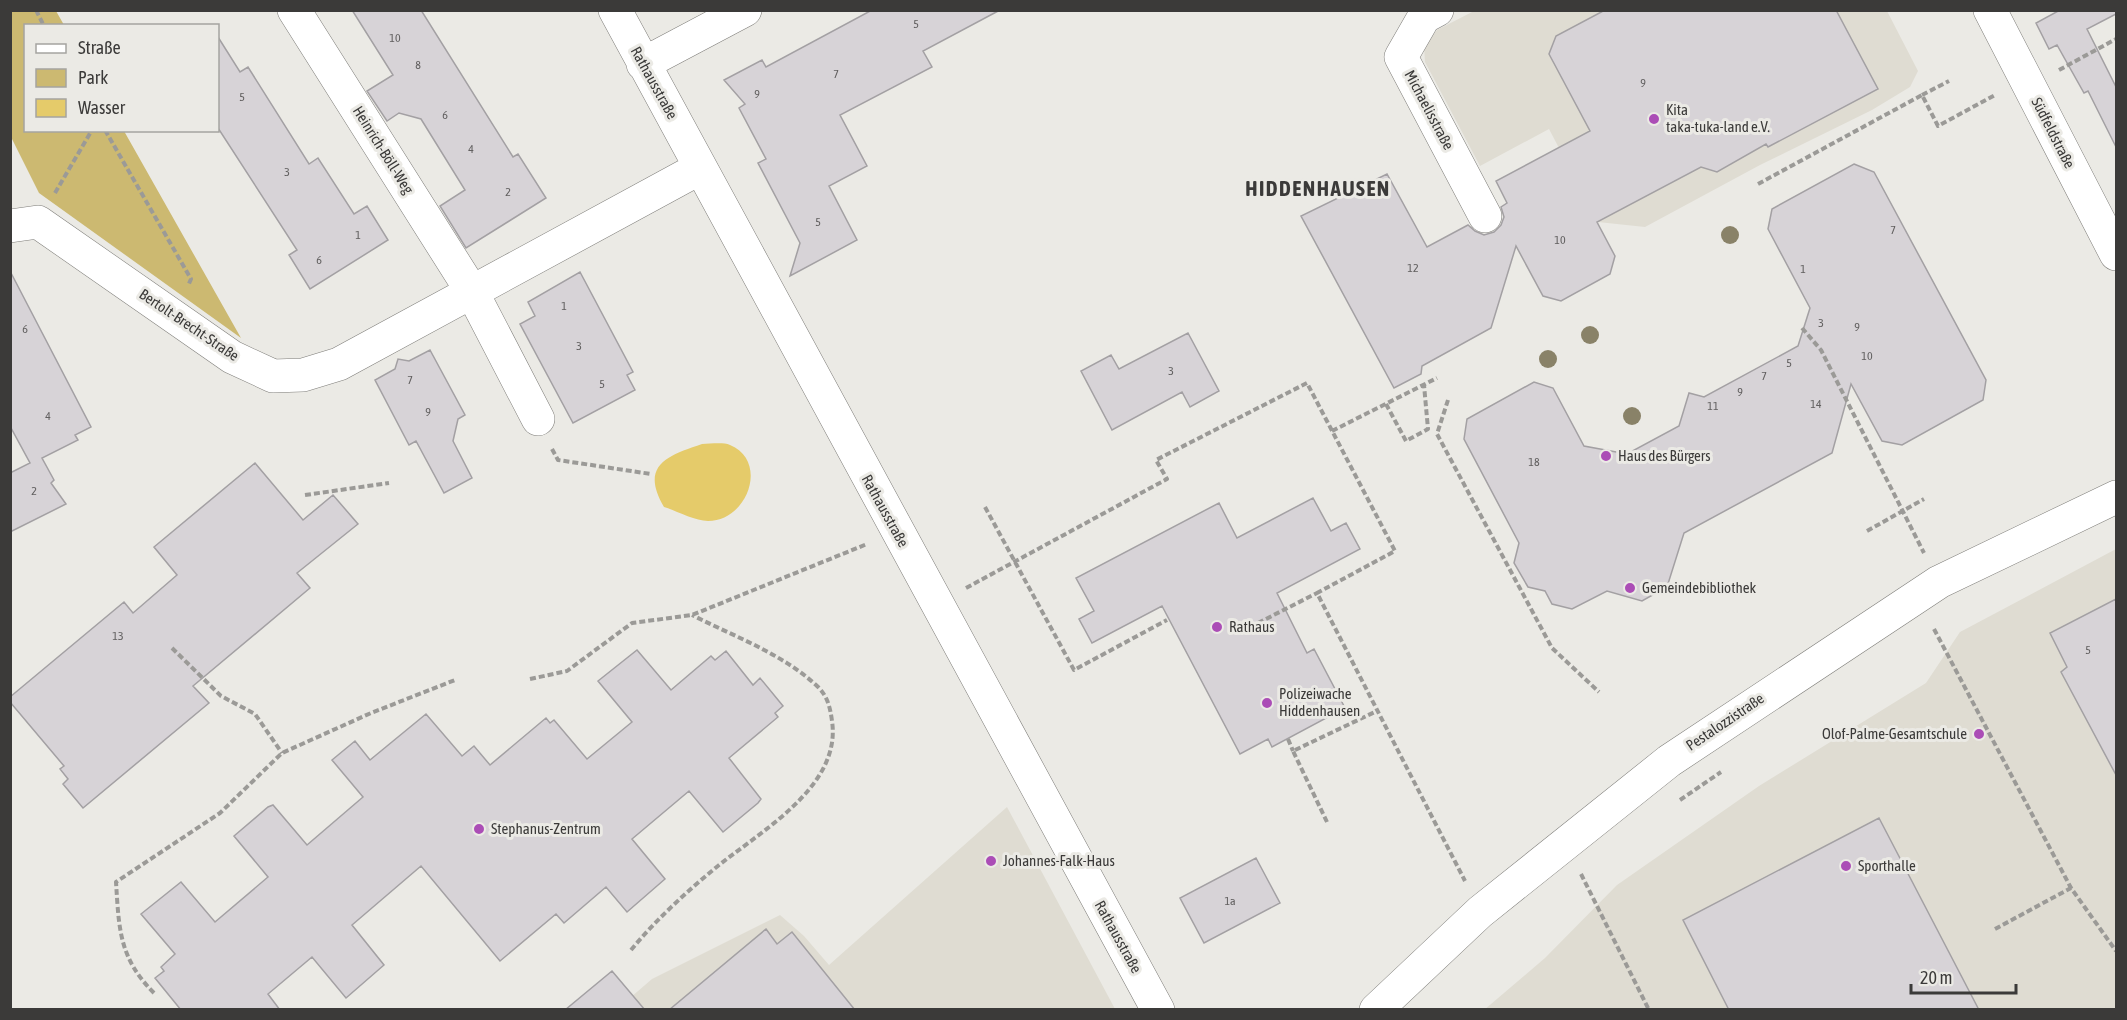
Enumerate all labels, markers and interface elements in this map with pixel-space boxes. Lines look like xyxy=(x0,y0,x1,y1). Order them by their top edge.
house number: 5 xyxy=(913,17,919,31)
legend xyxy=(24,24,219,132)
house number: 10 xyxy=(389,31,401,45)
text: Straße xyxy=(78,37,121,58)
street label: Rathausstraße xyxy=(628,44,681,122)
house number: 8 xyxy=(415,58,421,72)
text: Park xyxy=(78,67,108,88)
house number: 7 xyxy=(833,67,839,81)
street label: Michaelisstraße xyxy=(1401,67,1458,153)
house number: 9 xyxy=(1640,76,1646,90)
house number: 9 xyxy=(754,87,760,101)
house number: 5 xyxy=(239,90,245,104)
street label: Südfeldstraße xyxy=(2028,95,2079,171)
text: Wasser xyxy=(78,97,126,118)
place label: Kita taka-tuka-land e.V. xyxy=(1666,101,1770,135)
street label: Heinrich-Böll-Weg xyxy=(350,103,417,197)
house number: 6 xyxy=(442,108,448,122)
marker: Kita taka-tuka-land e.V. xyxy=(1647,112,1661,126)
house number: 4 xyxy=(468,142,474,156)
house number: 3 xyxy=(284,165,290,179)
district label: HIDDENHAUSEN xyxy=(1245,176,1391,200)
house number: 2 xyxy=(505,185,511,199)
house number: 5 xyxy=(815,215,821,229)
house number: 7 xyxy=(1890,223,1896,237)
house number: 1 xyxy=(355,228,361,242)
house number: 10 xyxy=(1554,233,1566,247)
house number: 6 xyxy=(316,253,322,267)
house number: 12 xyxy=(1407,261,1419,275)
house number: 1 xyxy=(1800,262,1806,276)
street label: Bertolt-Brecht-Straße xyxy=(136,285,242,364)
house number: 1 xyxy=(561,299,567,313)
house number: 3 xyxy=(1818,316,1824,330)
house number: 9 xyxy=(1854,320,1860,334)
house number: 6 xyxy=(22,322,28,336)
house number: 3 xyxy=(576,339,582,353)
house number: 10 xyxy=(1861,349,1873,363)
house number: 5 xyxy=(1786,356,1792,370)
house number: 3 xyxy=(1168,364,1174,378)
house number: 7 xyxy=(1761,369,1767,383)
house number: 7 xyxy=(407,373,413,387)
house number: 5 xyxy=(599,377,605,391)
house number: 9 xyxy=(1737,385,1743,399)
house number: 14 xyxy=(1810,397,1822,411)
house number: 11 xyxy=(1707,399,1719,413)
house number: 9 xyxy=(425,405,431,419)
house number: 4 xyxy=(45,409,51,423)
place label: Haus des Bürgers xyxy=(1618,447,1711,464)
marker: Haus des Bürgers xyxy=(1599,449,1613,463)
house number: 18 xyxy=(1528,455,1540,469)
street label: Rathausstraße xyxy=(859,472,912,550)
house number: 2 xyxy=(31,484,37,498)
place label: Gemeindebibliothek xyxy=(1642,579,1757,596)
marker: Gemeindebibliothek xyxy=(1623,581,1637,595)
place label: Rathaus xyxy=(1229,618,1275,635)
marker: Rathaus xyxy=(1210,620,1224,634)
house number: 13 xyxy=(112,629,124,643)
house number: 5 xyxy=(2085,643,2091,657)
place label: Polizeiwache Hiddenhausen xyxy=(1279,685,1360,719)
street label: Pestalozzistraße xyxy=(1683,689,1767,754)
marker: Polizeiwache Hiddenhausen xyxy=(1260,696,1274,710)
place label: Olof-Palme-Gesamtschule xyxy=(1822,725,1967,742)
marker: Olof-Palme-Gesamtschule xyxy=(1972,727,1986,741)
place label: Stephanus-Zentrum xyxy=(491,820,601,837)
marker: Stephanus-Zentrum xyxy=(472,822,486,836)
place label: Johannes-Falk-Haus xyxy=(1003,852,1115,869)
marker: Johannes-Falk-Haus xyxy=(984,854,998,868)
place label: Sporthalle xyxy=(1858,857,1916,874)
marker: Sporthalle xyxy=(1839,859,1853,873)
house number: 1a xyxy=(1224,894,1236,908)
street label: Rathausstraße xyxy=(1092,898,1145,976)
scale bar xyxy=(1911,957,2016,995)
text: 20 m xyxy=(1920,967,1952,988)

